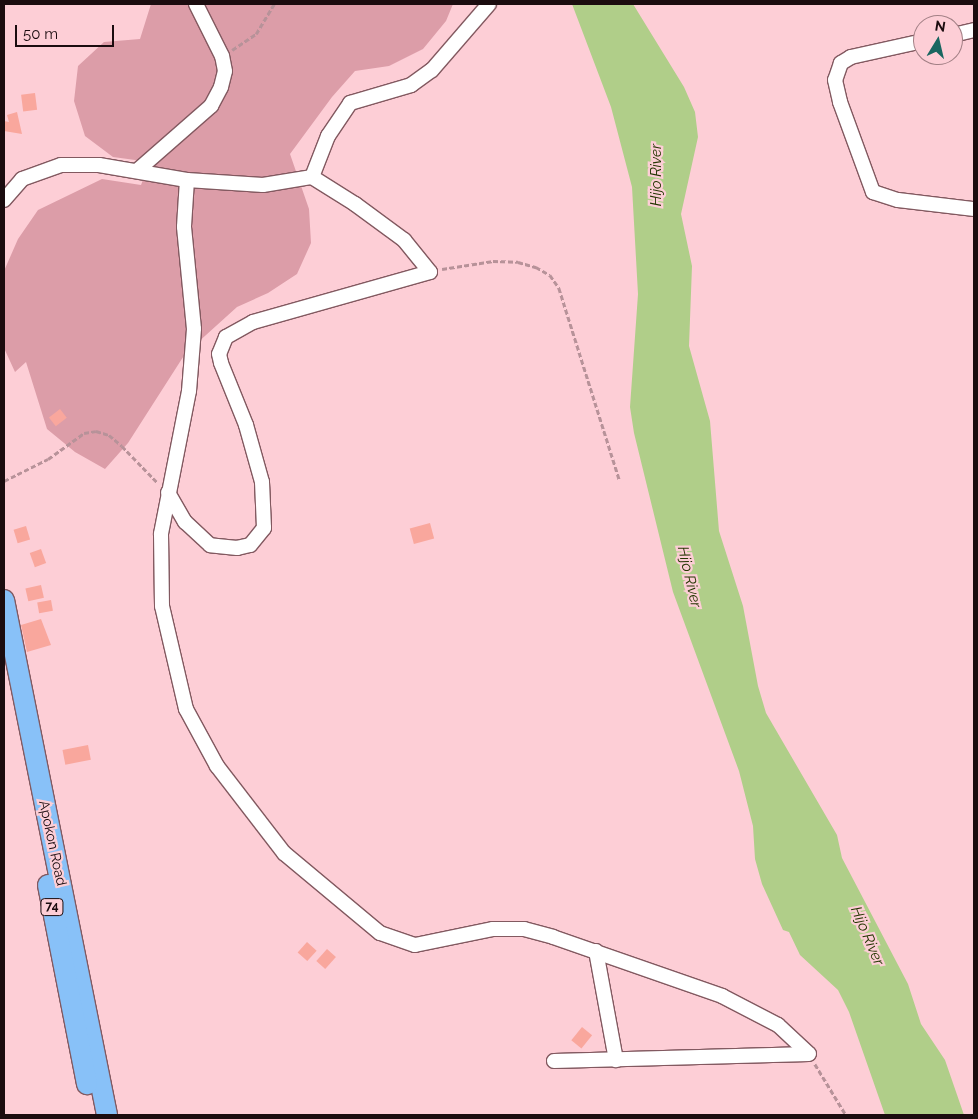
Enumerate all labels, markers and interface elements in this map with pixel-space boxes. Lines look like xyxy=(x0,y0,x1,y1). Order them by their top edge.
scale bar xyxy=(18,15,116,47)
north arrow xyxy=(913,15,963,65)
text: N xyxy=(934,17,947,35)
text: 50 m xyxy=(23,25,58,43)
water label: Hijo River xyxy=(648,144,666,206)
water label: Hijo River xyxy=(673,545,705,609)
street label: Apokon Road xyxy=(36,799,70,887)
road number: 74 xyxy=(40,898,64,916)
water label: Hijo River xyxy=(847,904,887,968)

